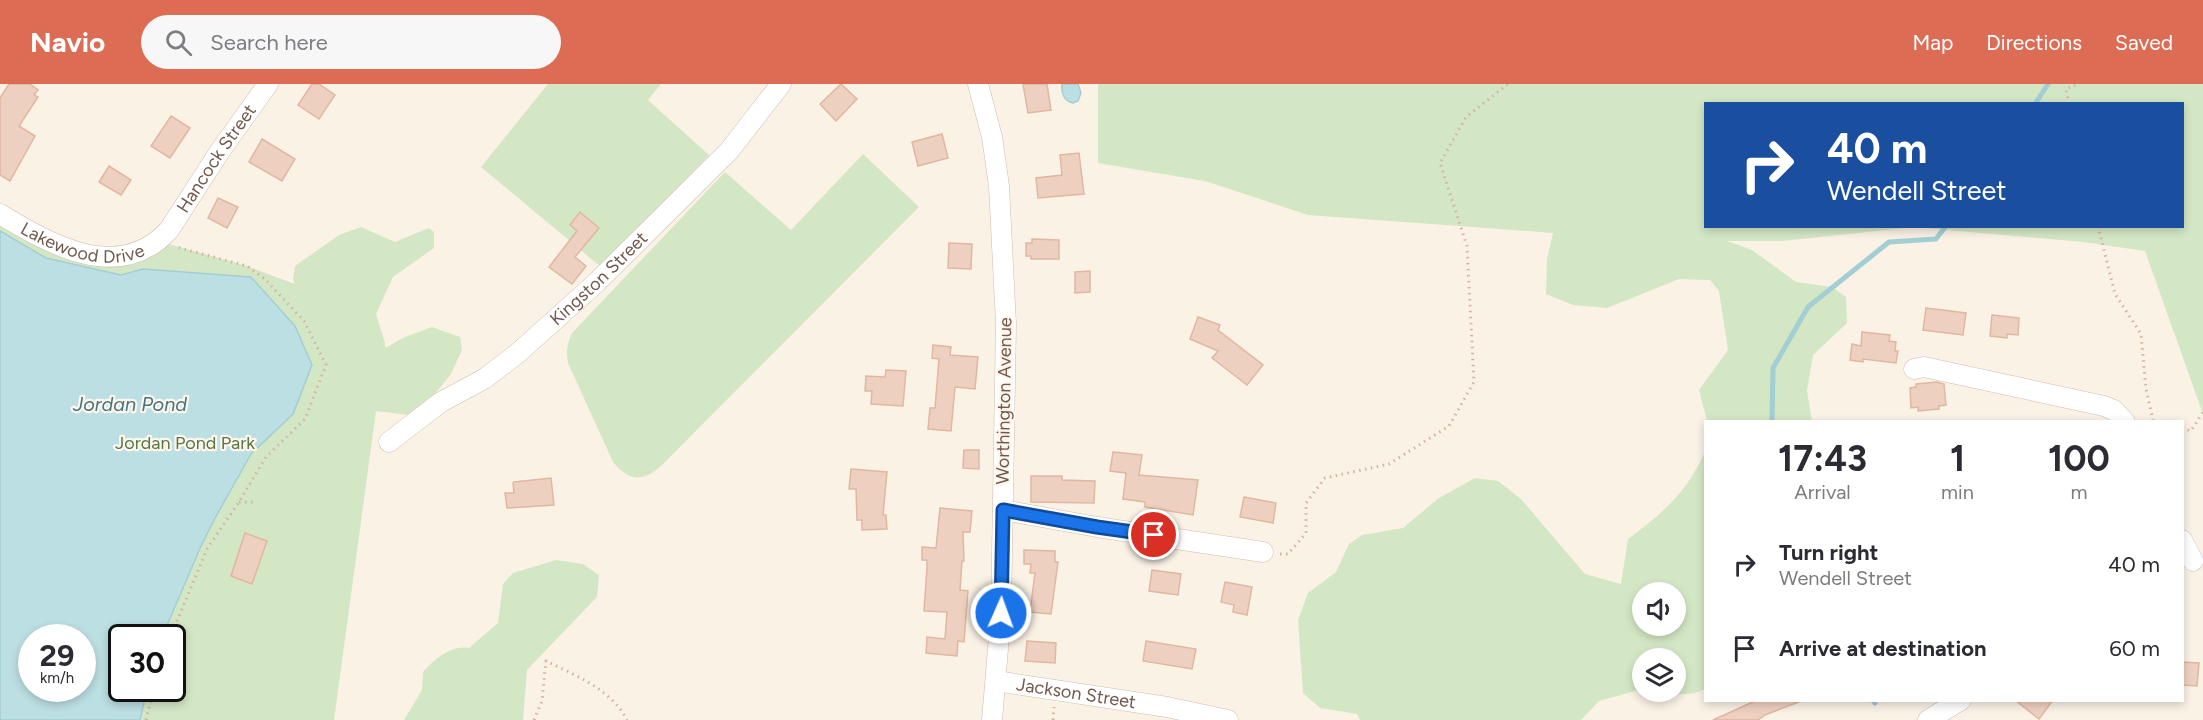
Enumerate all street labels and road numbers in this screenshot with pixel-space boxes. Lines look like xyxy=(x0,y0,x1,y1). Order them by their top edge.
street label: Hancock Street xyxy=(172,100,261,217)
street label: Lakewood Drive xyxy=(17,218,148,268)
street label: Kingston Street xyxy=(545,227,652,330)
street label: Worthington Avenue xyxy=(992,317,1016,485)
street label: Jackson Street xyxy=(1015,673,1138,713)

